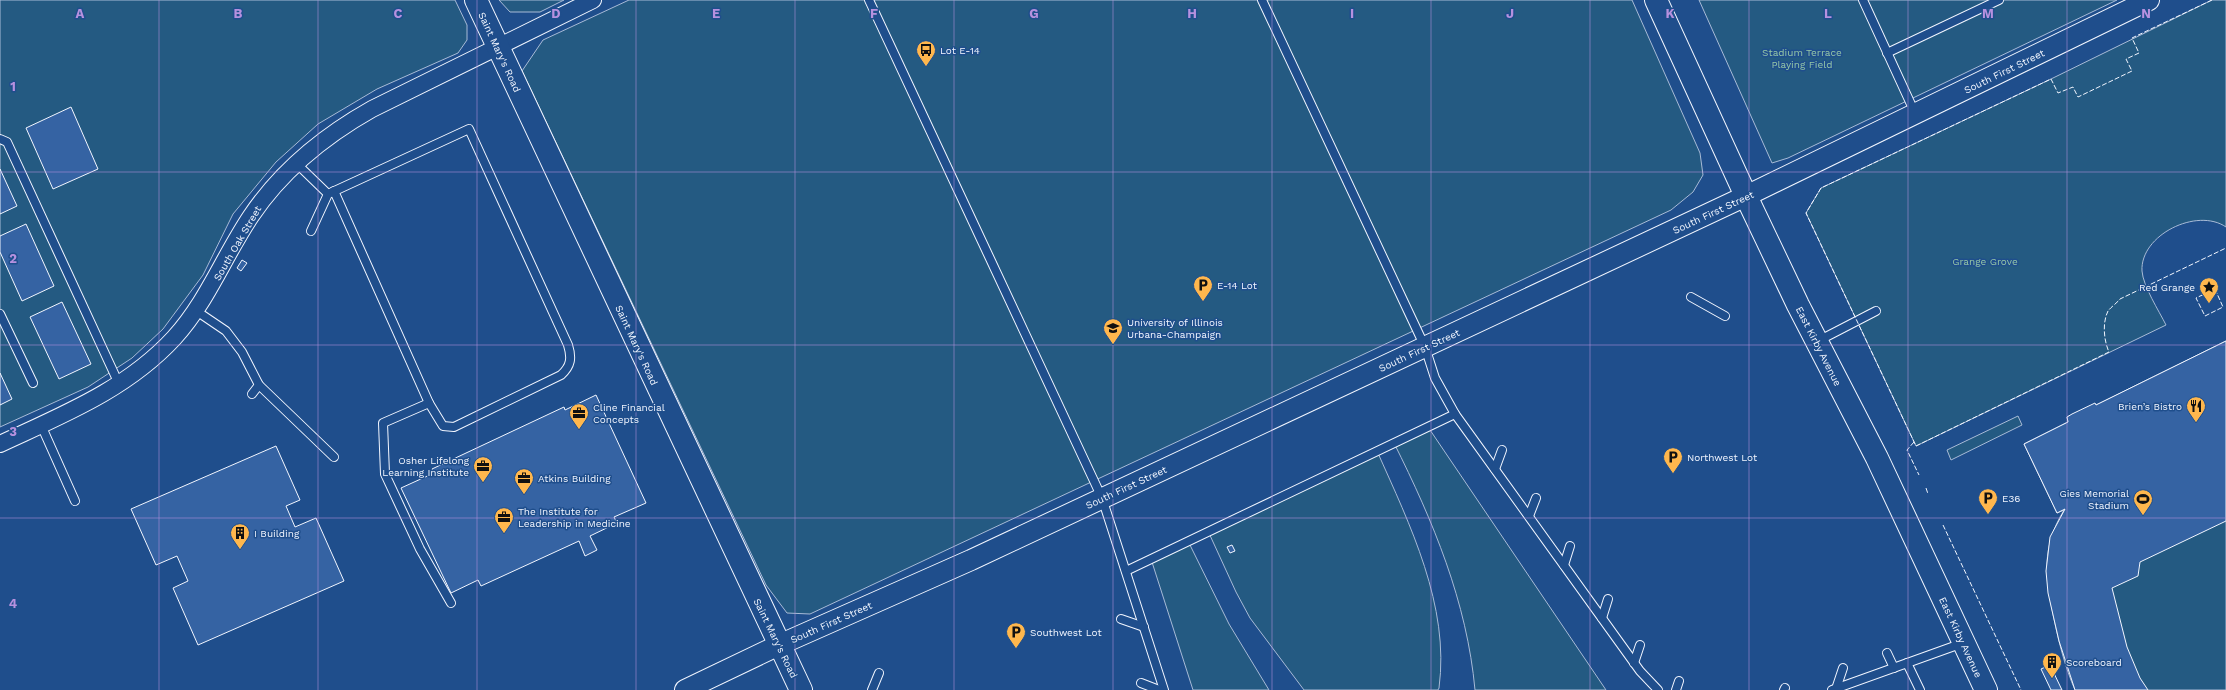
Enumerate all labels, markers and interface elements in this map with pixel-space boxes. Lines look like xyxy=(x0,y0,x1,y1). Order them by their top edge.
text: A xyxy=(76,6,85,21)
text: B xyxy=(234,6,243,21)
text: C xyxy=(394,6,403,21)
text: D xyxy=(551,6,561,21)
text: E xyxy=(712,6,720,21)
text: F xyxy=(870,6,878,21)
text: G xyxy=(1029,6,1039,21)
text: H xyxy=(1187,6,1197,21)
text: I xyxy=(1350,6,1354,21)
text: J xyxy=(1506,6,1514,21)
text: K xyxy=(1665,6,1675,21)
text: L xyxy=(1824,6,1832,21)
text: M xyxy=(1982,6,1994,21)
text: N xyxy=(2141,6,2151,21)
street label: Saint Mary's Road xyxy=(476,10,523,94)
bus stop icon: Lot E-14 xyxy=(915,39,937,67)
place label: Lot E-14 xyxy=(940,45,980,56)
park label: Stadium Terrace Playing Field xyxy=(1762,47,1842,70)
street label: South First Street xyxy=(1962,47,2047,96)
text: 1 xyxy=(10,79,16,94)
street label: South First Street xyxy=(1671,189,1756,236)
street label: South Oak Street xyxy=(212,203,264,283)
text: 2 xyxy=(9,251,17,266)
park label: Grange Grove xyxy=(1952,256,2018,267)
parking icon: E-14 Lot xyxy=(1192,274,1214,302)
place icon: Red Grange xyxy=(2198,276,2220,304)
place label: E-14 Lot xyxy=(1217,280,1258,291)
place label: Red Grange xyxy=(2139,282,2195,293)
street label: Saint Mary's Road xyxy=(613,303,660,387)
street label: East Kirby Avenue xyxy=(1794,305,1843,388)
school or university icon: University of Illinois Urbana-Champaign xyxy=(1102,317,1124,345)
place label: University of Illinois Urbana-Champaign xyxy=(1127,317,1223,340)
street label: South First Street xyxy=(1377,327,1462,374)
restaurant icon: Brien’s Bistro xyxy=(2185,395,2207,423)
place label: Brien’s Bistro xyxy=(2118,401,2182,412)
office icon: Cline Financial Concepts xyxy=(568,402,590,430)
place label: Cline Financial Concepts xyxy=(593,402,665,425)
text: 3 xyxy=(9,424,17,439)
parking icon: Northwest Lot xyxy=(1662,446,1684,474)
place label: Northwest Lot xyxy=(1687,452,1758,463)
place label: Osher Lifelong Learning Institute xyxy=(382,455,470,478)
office icon: Osher Lifelong Learning Institute xyxy=(472,455,494,483)
street label: South First Street xyxy=(1084,464,1169,511)
office icon: Atkins Building xyxy=(513,467,535,495)
place label: Atkins Building xyxy=(538,473,611,484)
parking icon: E36 xyxy=(1977,487,1999,515)
place label: Gies Memorial Stadium xyxy=(2059,488,2129,511)
sports icon: Gies Memorial Stadium xyxy=(2132,488,2154,516)
place label: E36 xyxy=(2002,493,2020,504)
office icon: The Institute for Leadership in Medicine xyxy=(493,506,515,534)
place label: The Institute for Leadership in Medicine xyxy=(518,506,631,529)
building icon: I Building xyxy=(229,522,251,550)
place label: I Building xyxy=(254,528,300,539)
street label: East Kirby Avenue xyxy=(1937,595,1984,679)
text: 4 xyxy=(9,596,18,611)
street label: Saint Mary's Road xyxy=(752,597,800,680)
street label: South First Street xyxy=(789,599,874,645)
parking icon: Southwest Lot xyxy=(1005,621,1027,649)
place label: Southwest Lot xyxy=(1030,627,1102,638)
building icon: Scoreboard xyxy=(2041,651,2063,679)
place label: Scoreboard xyxy=(2066,657,2122,668)

